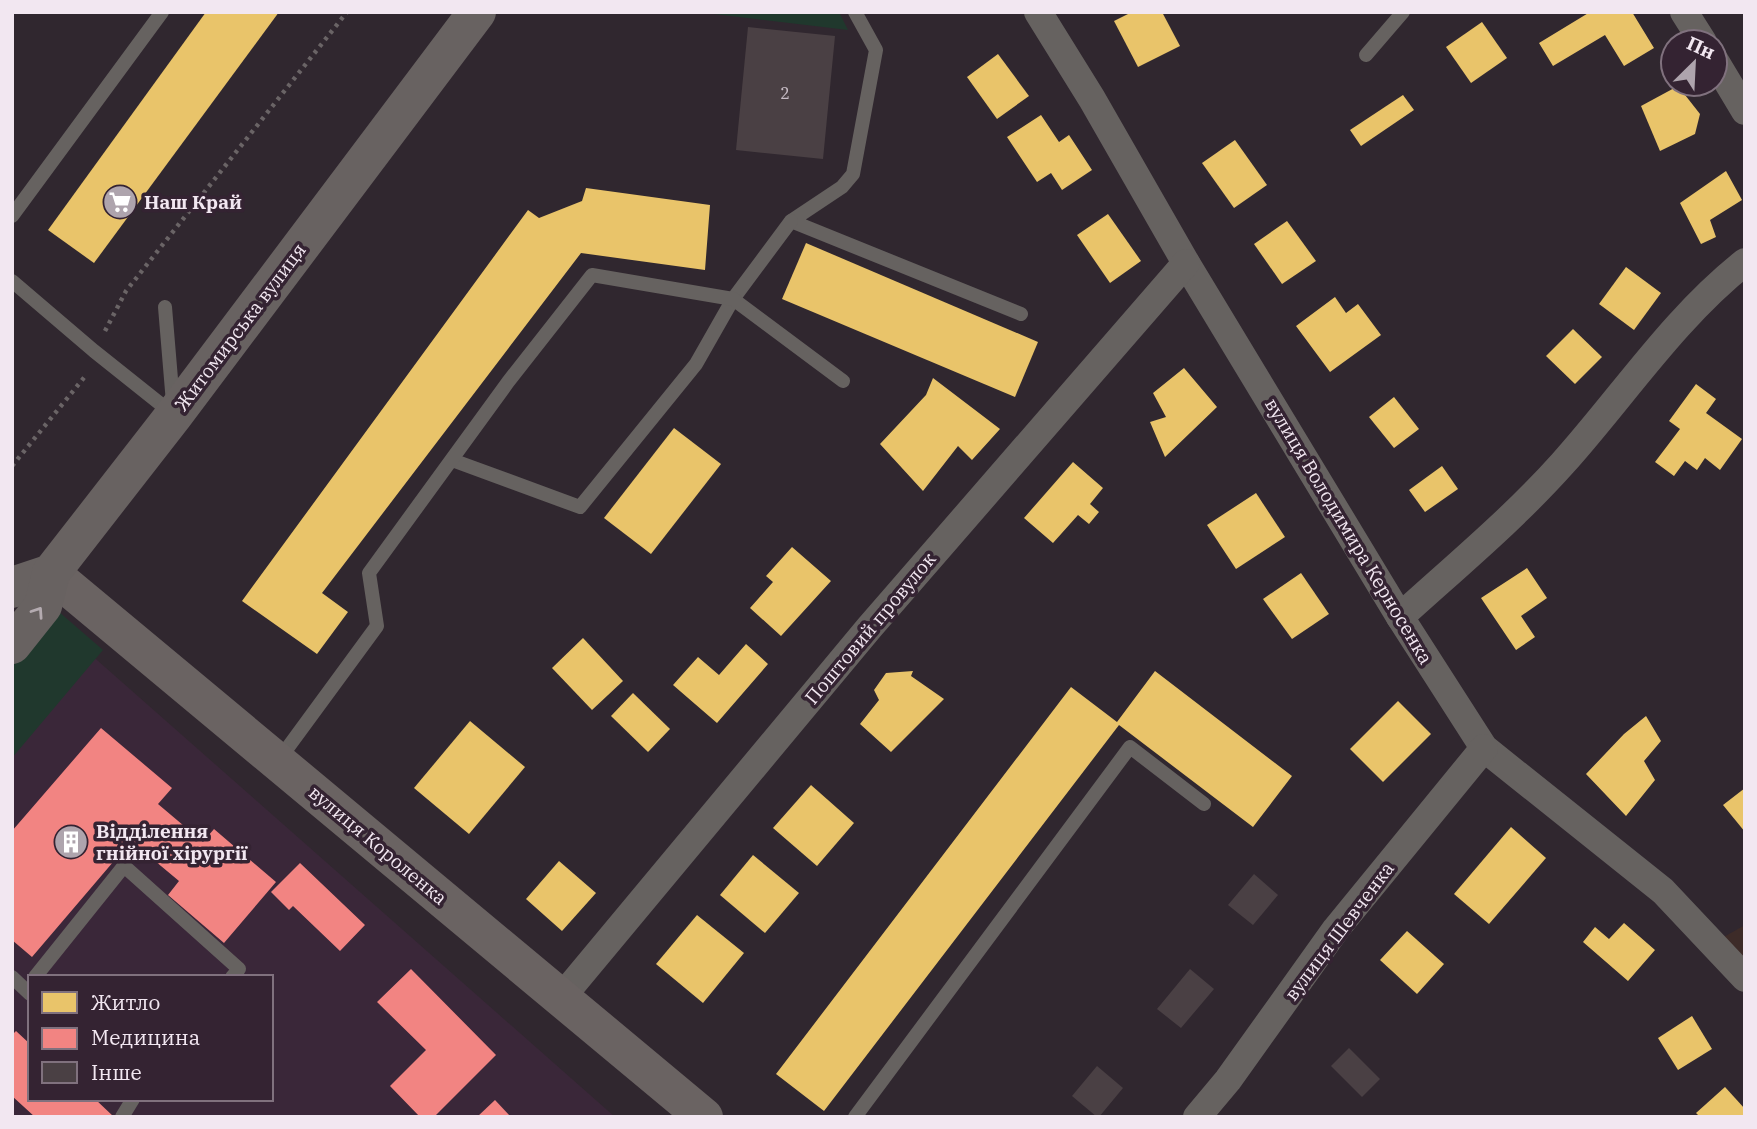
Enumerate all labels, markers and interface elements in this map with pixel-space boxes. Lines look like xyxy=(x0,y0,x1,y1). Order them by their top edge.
north arrow xyxy=(1659,28,1729,98)
text: Пн xyxy=(1683,31,1719,64)
house number: 2 xyxy=(780,83,790,103)
supermarket icon: Наш Край xyxy=(101,183,139,221)
place label: Наш Край xyxy=(144,190,242,214)
street label: Житомирська вулиця xyxy=(169,238,311,416)
street label: вулиця Володимира Керносенка xyxy=(1260,394,1438,668)
street label: Поштовий провулок xyxy=(799,547,941,709)
one-way arrow xyxy=(29,607,42,620)
street label: вулиця Короленка xyxy=(304,780,452,910)
place label: Відділення гнійної хірургії xyxy=(96,819,248,865)
building icon: Відділення гнійної хірургії xyxy=(52,823,90,861)
street label: вулиця Шевченка xyxy=(1279,857,1399,1005)
legend xyxy=(28,975,273,1101)
text: Житло xyxy=(91,988,160,1016)
text: Медицина xyxy=(91,1023,200,1051)
text: Інше xyxy=(91,1058,142,1086)

